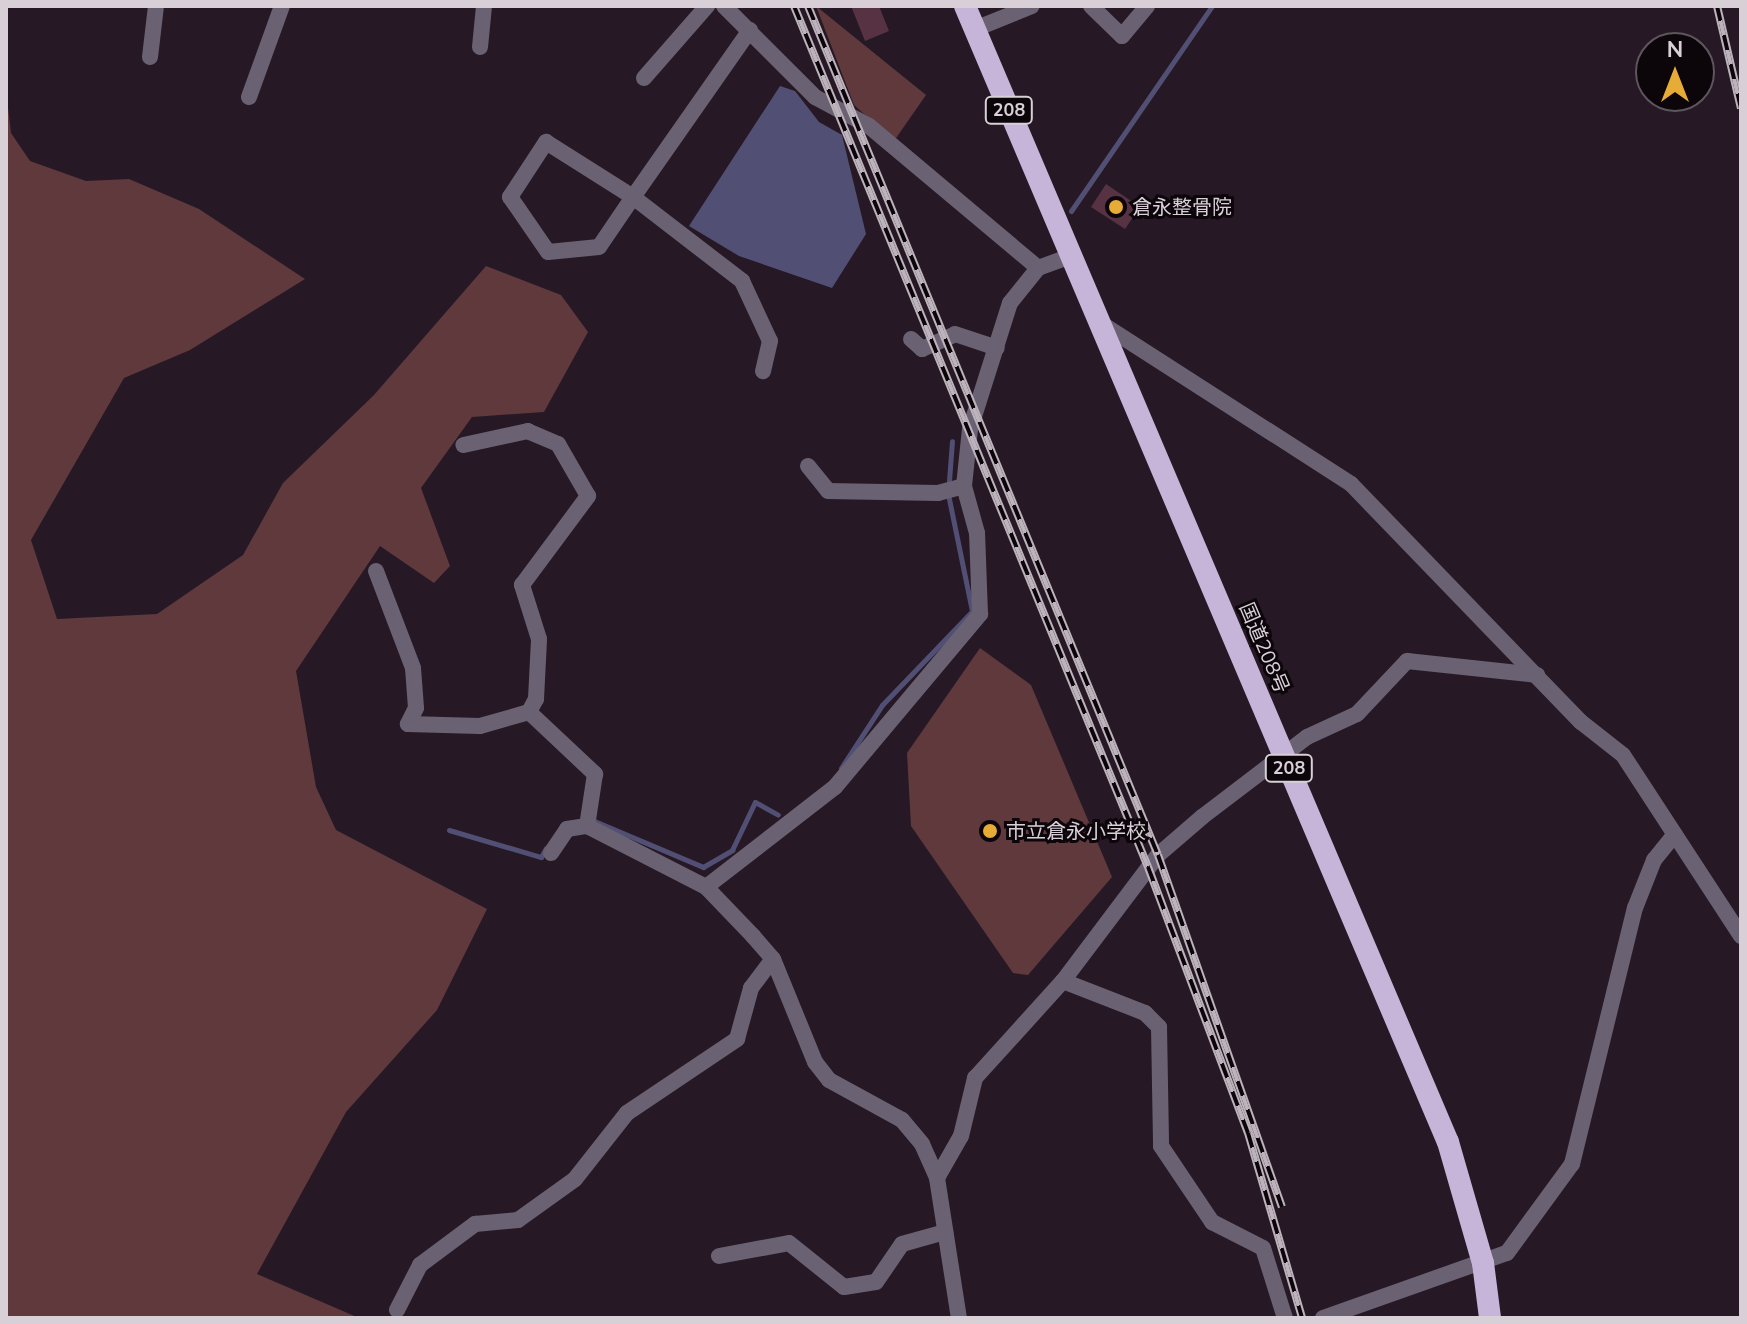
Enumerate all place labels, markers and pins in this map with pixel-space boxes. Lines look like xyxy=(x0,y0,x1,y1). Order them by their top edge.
place label: 倉永整骨院 xyxy=(1132,195,1232,219)
marker: 倉永整骨院 xyxy=(1107,198,1125,216)
place label: 市立倉永小学校 xyxy=(1006,819,1146,843)
marker: 市立倉永小学校 xyxy=(981,822,999,840)

